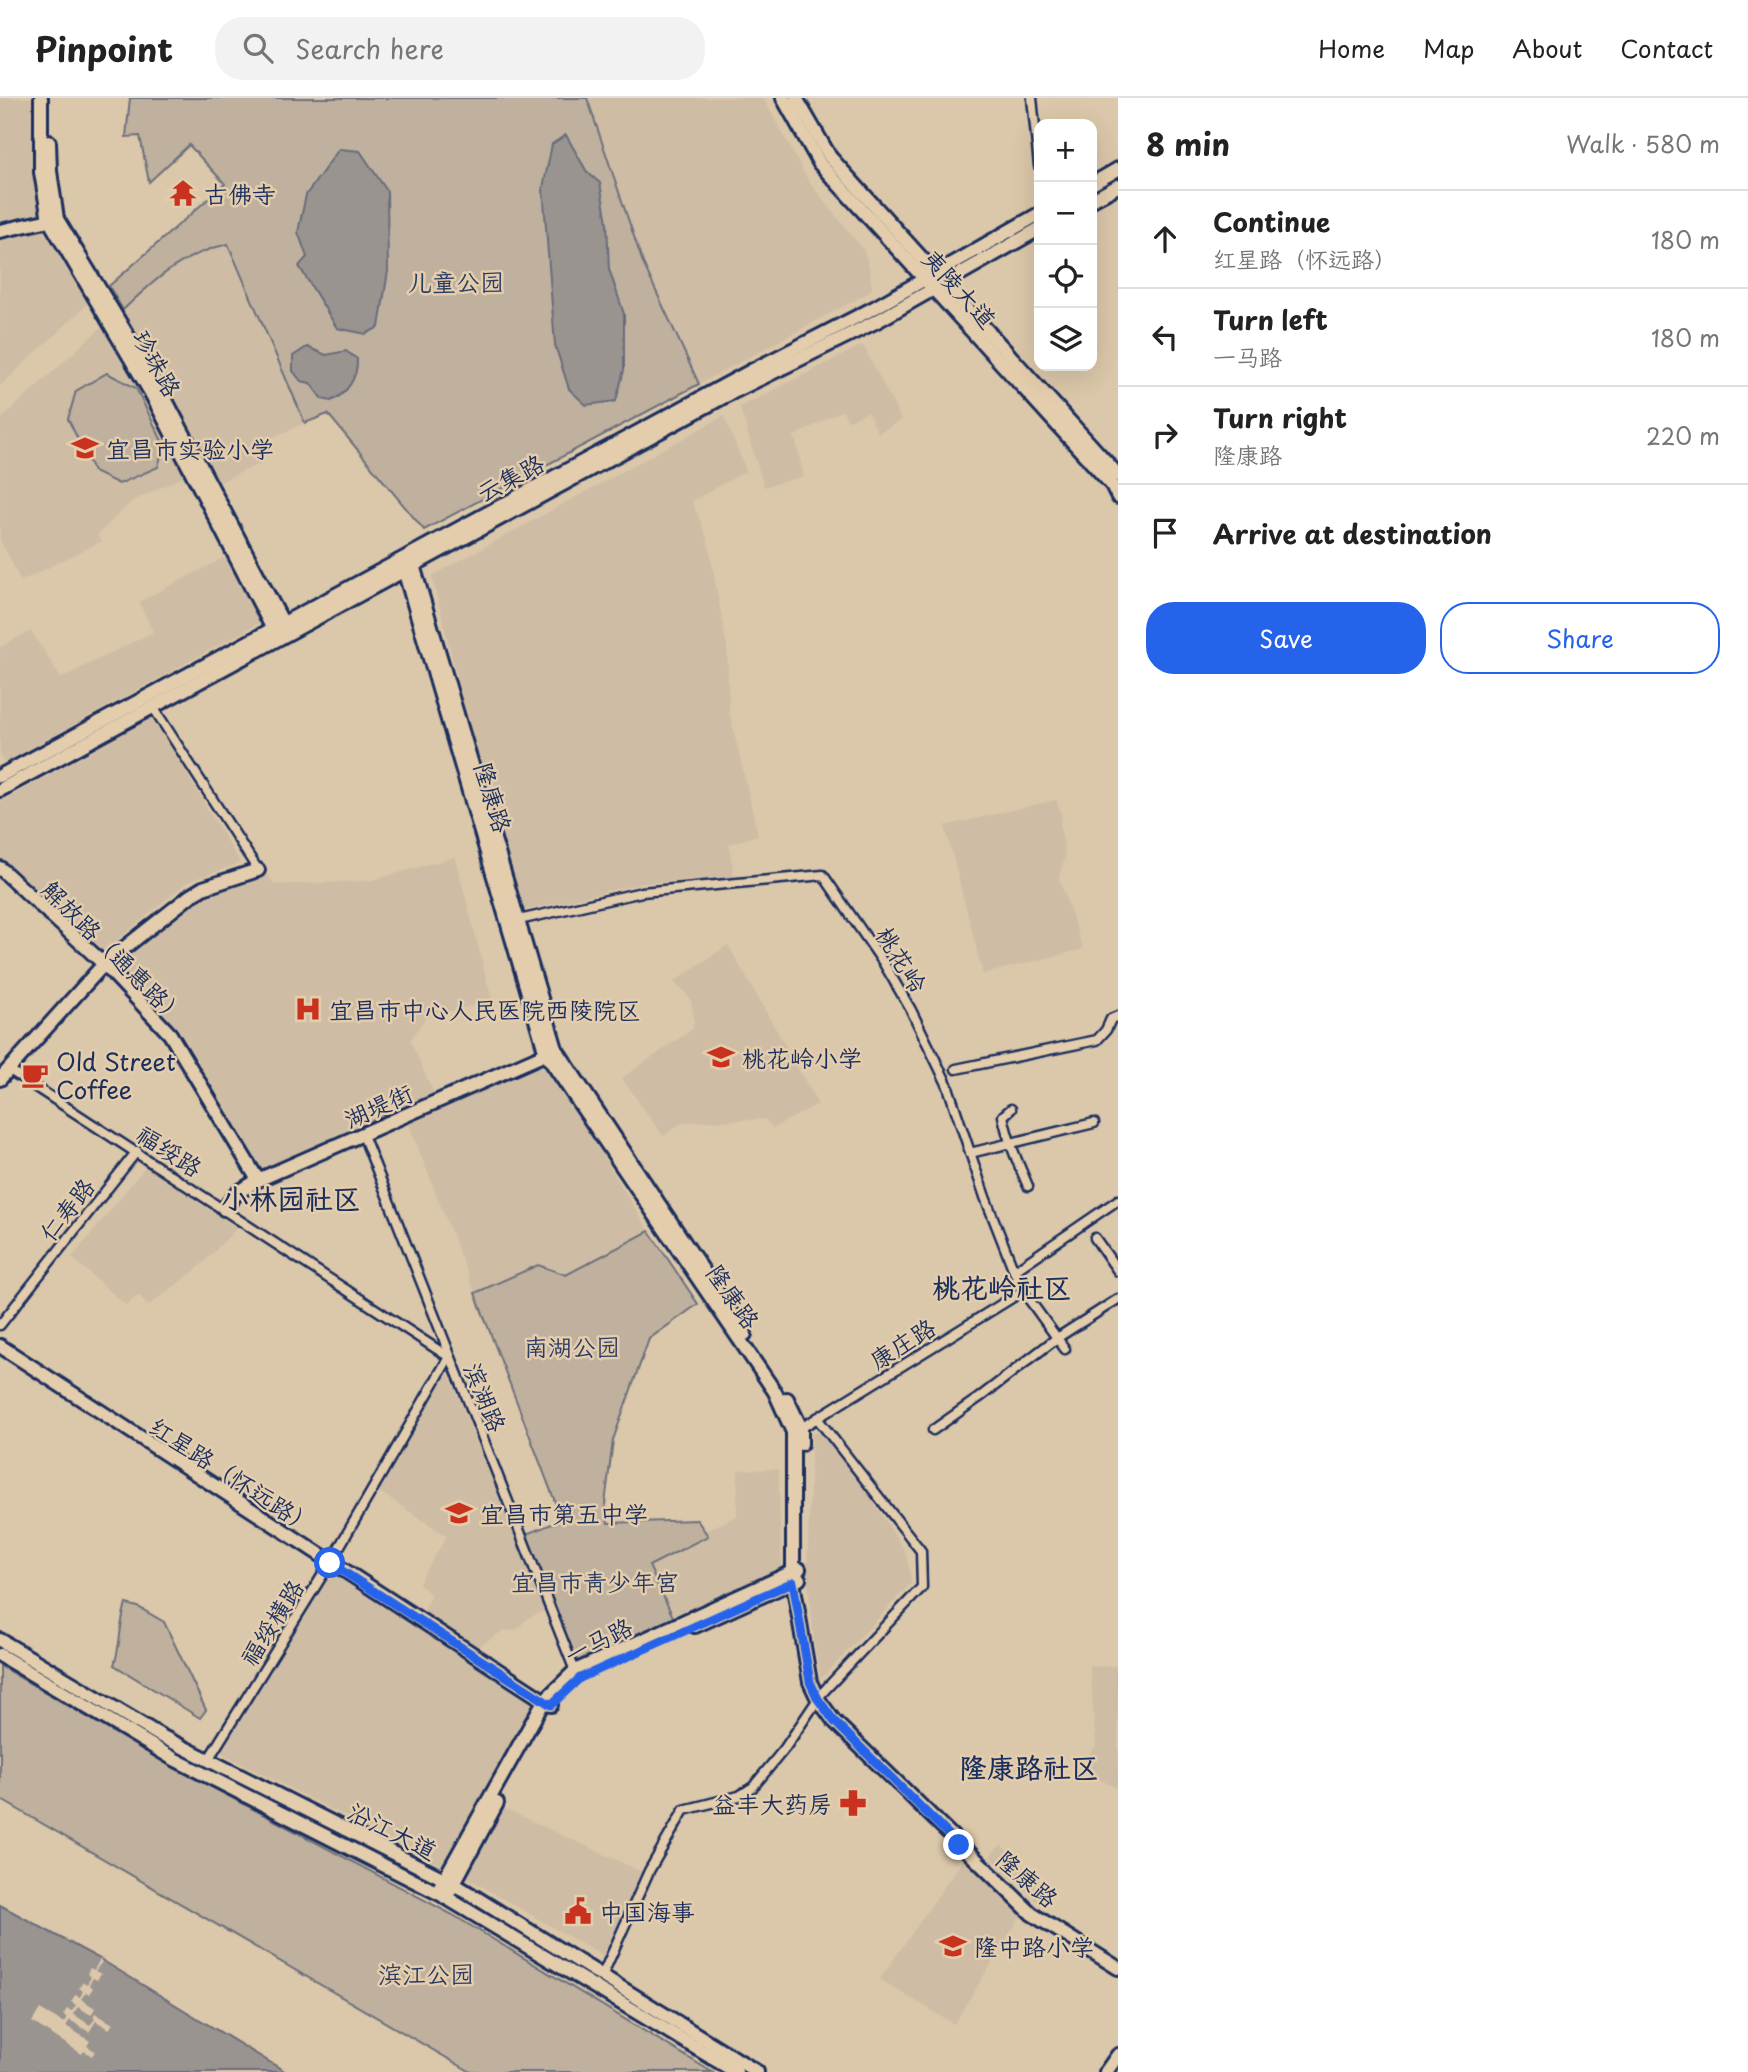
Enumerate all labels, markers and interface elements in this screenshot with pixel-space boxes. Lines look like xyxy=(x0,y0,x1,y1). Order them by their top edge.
search box xyxy=(215,17,705,80)
text: Pinpoint xyxy=(35,23,173,73)
icon: search xyxy=(239,29,277,67)
text: Search here xyxy=(295,29,444,68)
text: Home xyxy=(1318,30,1385,66)
text: Map xyxy=(1423,30,1474,66)
text: About xyxy=(1512,30,1582,66)
text: Contact xyxy=(1620,30,1713,66)
map controls xyxy=(1034,119,1097,371)
button: + xyxy=(1034,119,1097,182)
text: 8 min xyxy=(1146,121,1230,166)
text: Walk · 580 m xyxy=(1566,126,1720,161)
place label: 古佛寺 xyxy=(204,175,276,211)
temple icon: 古佛寺 xyxy=(168,178,198,208)
button: − xyxy=(1034,182,1097,245)
text: Continue xyxy=(1213,202,1330,241)
icon: ahead xyxy=(1146,220,1184,258)
text: 180 m xyxy=(1651,222,1720,257)
street label: 夷陵大道 xyxy=(915,240,1005,336)
text: 红星路（怀远路） xyxy=(1213,241,1397,276)
button: locate xyxy=(1034,245,1097,308)
park label: 儿童公园 xyxy=(408,263,504,299)
text: Turn left xyxy=(1213,300,1328,339)
button: layers xyxy=(1034,308,1097,371)
icon: left xyxy=(1146,318,1184,356)
text: 180 m xyxy=(1651,320,1720,355)
street label: 珍珠路 xyxy=(125,323,191,403)
text: 一马路 xyxy=(1213,339,1282,374)
text: Turn right xyxy=(1213,398,1347,437)
icon: right xyxy=(1146,416,1184,454)
text: 220 m xyxy=(1646,418,1720,453)
place label: 宜昌市实验小学 xyxy=(106,430,274,466)
school or university icon: 宜昌市实验小学 xyxy=(70,433,100,463)
text: 隆康路 xyxy=(1213,437,1282,472)
street label: 云集路 xyxy=(470,444,550,510)
icon: arrive xyxy=(1146,514,1184,552)
text: Arrive at destination xyxy=(1213,514,1492,553)
button: Save xyxy=(1146,602,1426,674)
button: Share xyxy=(1440,602,1720,674)
street label: 隆康路 xyxy=(466,757,522,837)
street label: 解放路（通惠路） xyxy=(34,871,196,1033)
street label: 桃花岭 xyxy=(868,919,936,999)
place label: 宜昌市中心人民医院西陵院区 xyxy=(329,991,641,1027)
hospital icon: 宜昌市中心人民医院西陵院区 xyxy=(293,994,323,1024)
place label: 桃花岭小学 xyxy=(742,1039,862,1075)
school or university icon: 桃花岭小学 xyxy=(706,1042,736,1072)
place label: Old Street Coffee xyxy=(56,1043,176,1107)
cafe icon: Old Street Coffee xyxy=(20,1060,50,1090)
street label: 湖堤街 xyxy=(338,1074,418,1136)
street label: 福绥路 xyxy=(130,1115,210,1185)
street label: 仁寿路 xyxy=(30,1170,102,1248)
district label: 小林园社区 xyxy=(221,1176,361,1219)
street label: 隆康路 xyxy=(699,1256,769,1336)
district label: 桃花岭社区 xyxy=(932,1265,1072,1308)
street label: 康庄路 xyxy=(862,1309,942,1377)
park label: 南湖公园 xyxy=(524,1328,620,1364)
street label: 滨湖路 xyxy=(456,1357,516,1437)
street label: 红星路（怀远路） xyxy=(143,1408,323,1542)
place label: 宜昌市第五中学 xyxy=(480,1495,648,1531)
school or university icon: 宜昌市第五中学 xyxy=(444,1498,474,1528)
route start xyxy=(314,1547,345,1578)
park label: 宜昌市青少年宫 xyxy=(511,1563,679,1599)
street label: 福绥横路 xyxy=(230,1572,312,1672)
street label: 一马路 xyxy=(558,1608,638,1672)
district label: 隆康路社区 xyxy=(959,1745,1099,1788)
place label: 益丰大药房 xyxy=(712,1785,832,1821)
pharmacy icon: 益丰大药房 xyxy=(838,1788,868,1818)
street label: 沿江大道 xyxy=(342,1792,444,1868)
route end xyxy=(943,1829,974,1860)
street label: 隆康路 xyxy=(989,1841,1067,1915)
place label: 中国海事 xyxy=(599,1893,695,1929)
public building icon: 中国海事 xyxy=(563,1896,593,1926)
place label: 隆中路小学 xyxy=(974,1928,1094,1964)
school or university icon: 隆中路小学 xyxy=(938,1931,968,1961)
park label: 滨江公园 xyxy=(378,1955,474,1991)

